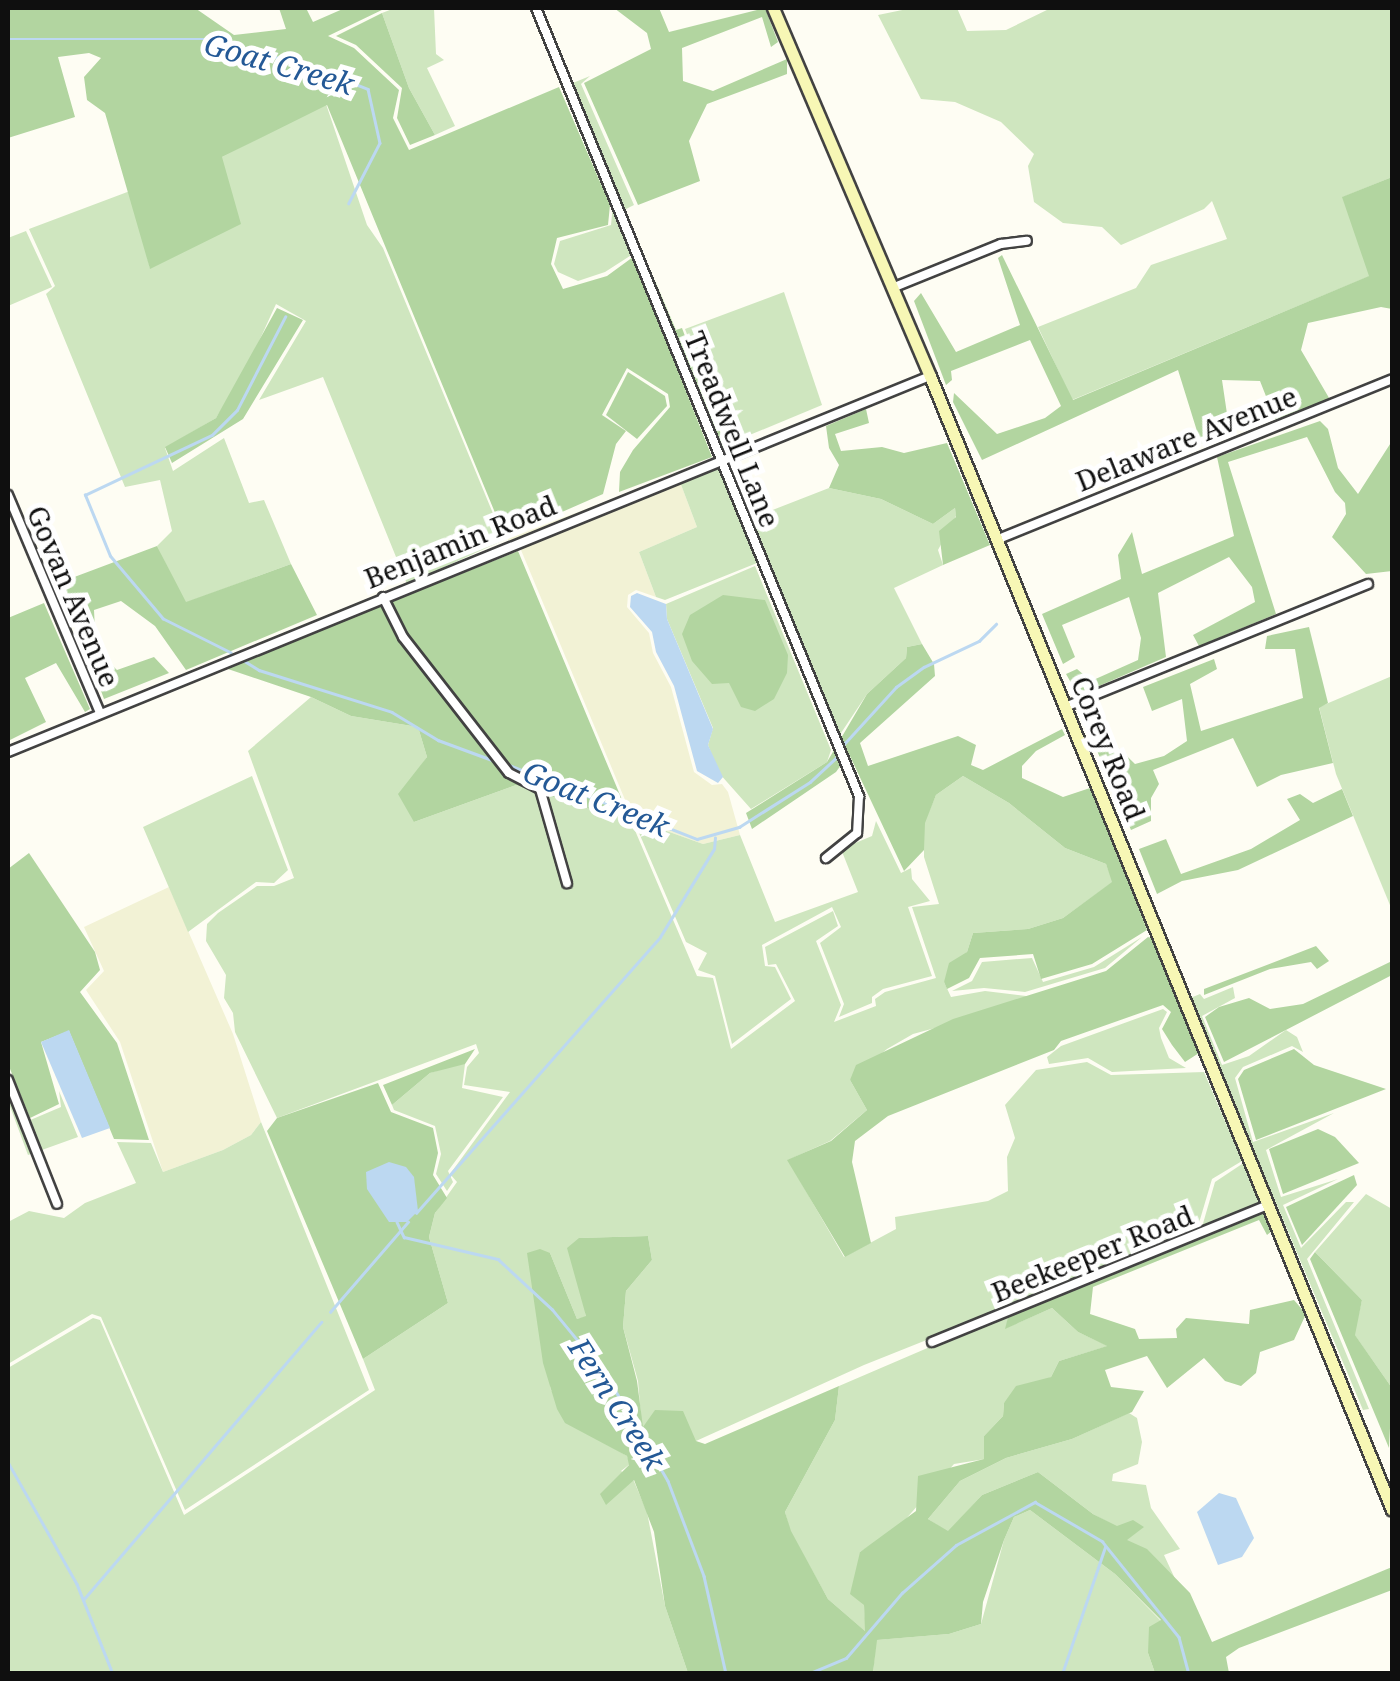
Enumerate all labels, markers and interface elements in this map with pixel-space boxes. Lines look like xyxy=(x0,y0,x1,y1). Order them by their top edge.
water label: Goat Creek xyxy=(200,26,358,102)
street label: Treadwell Lane xyxy=(678,326,788,532)
street label: Delaware Avenue xyxy=(1071,378,1301,498)
street label: Benjamin Road xyxy=(359,487,561,595)
street label: Govan Avenue xyxy=(21,500,127,692)
street label: Corey Road xyxy=(1065,671,1153,825)
water label: Goat Creek xyxy=(518,754,674,844)
street label: Beekeeper Road xyxy=(986,1197,1198,1309)
water label: Fern Creek xyxy=(561,1331,673,1477)

